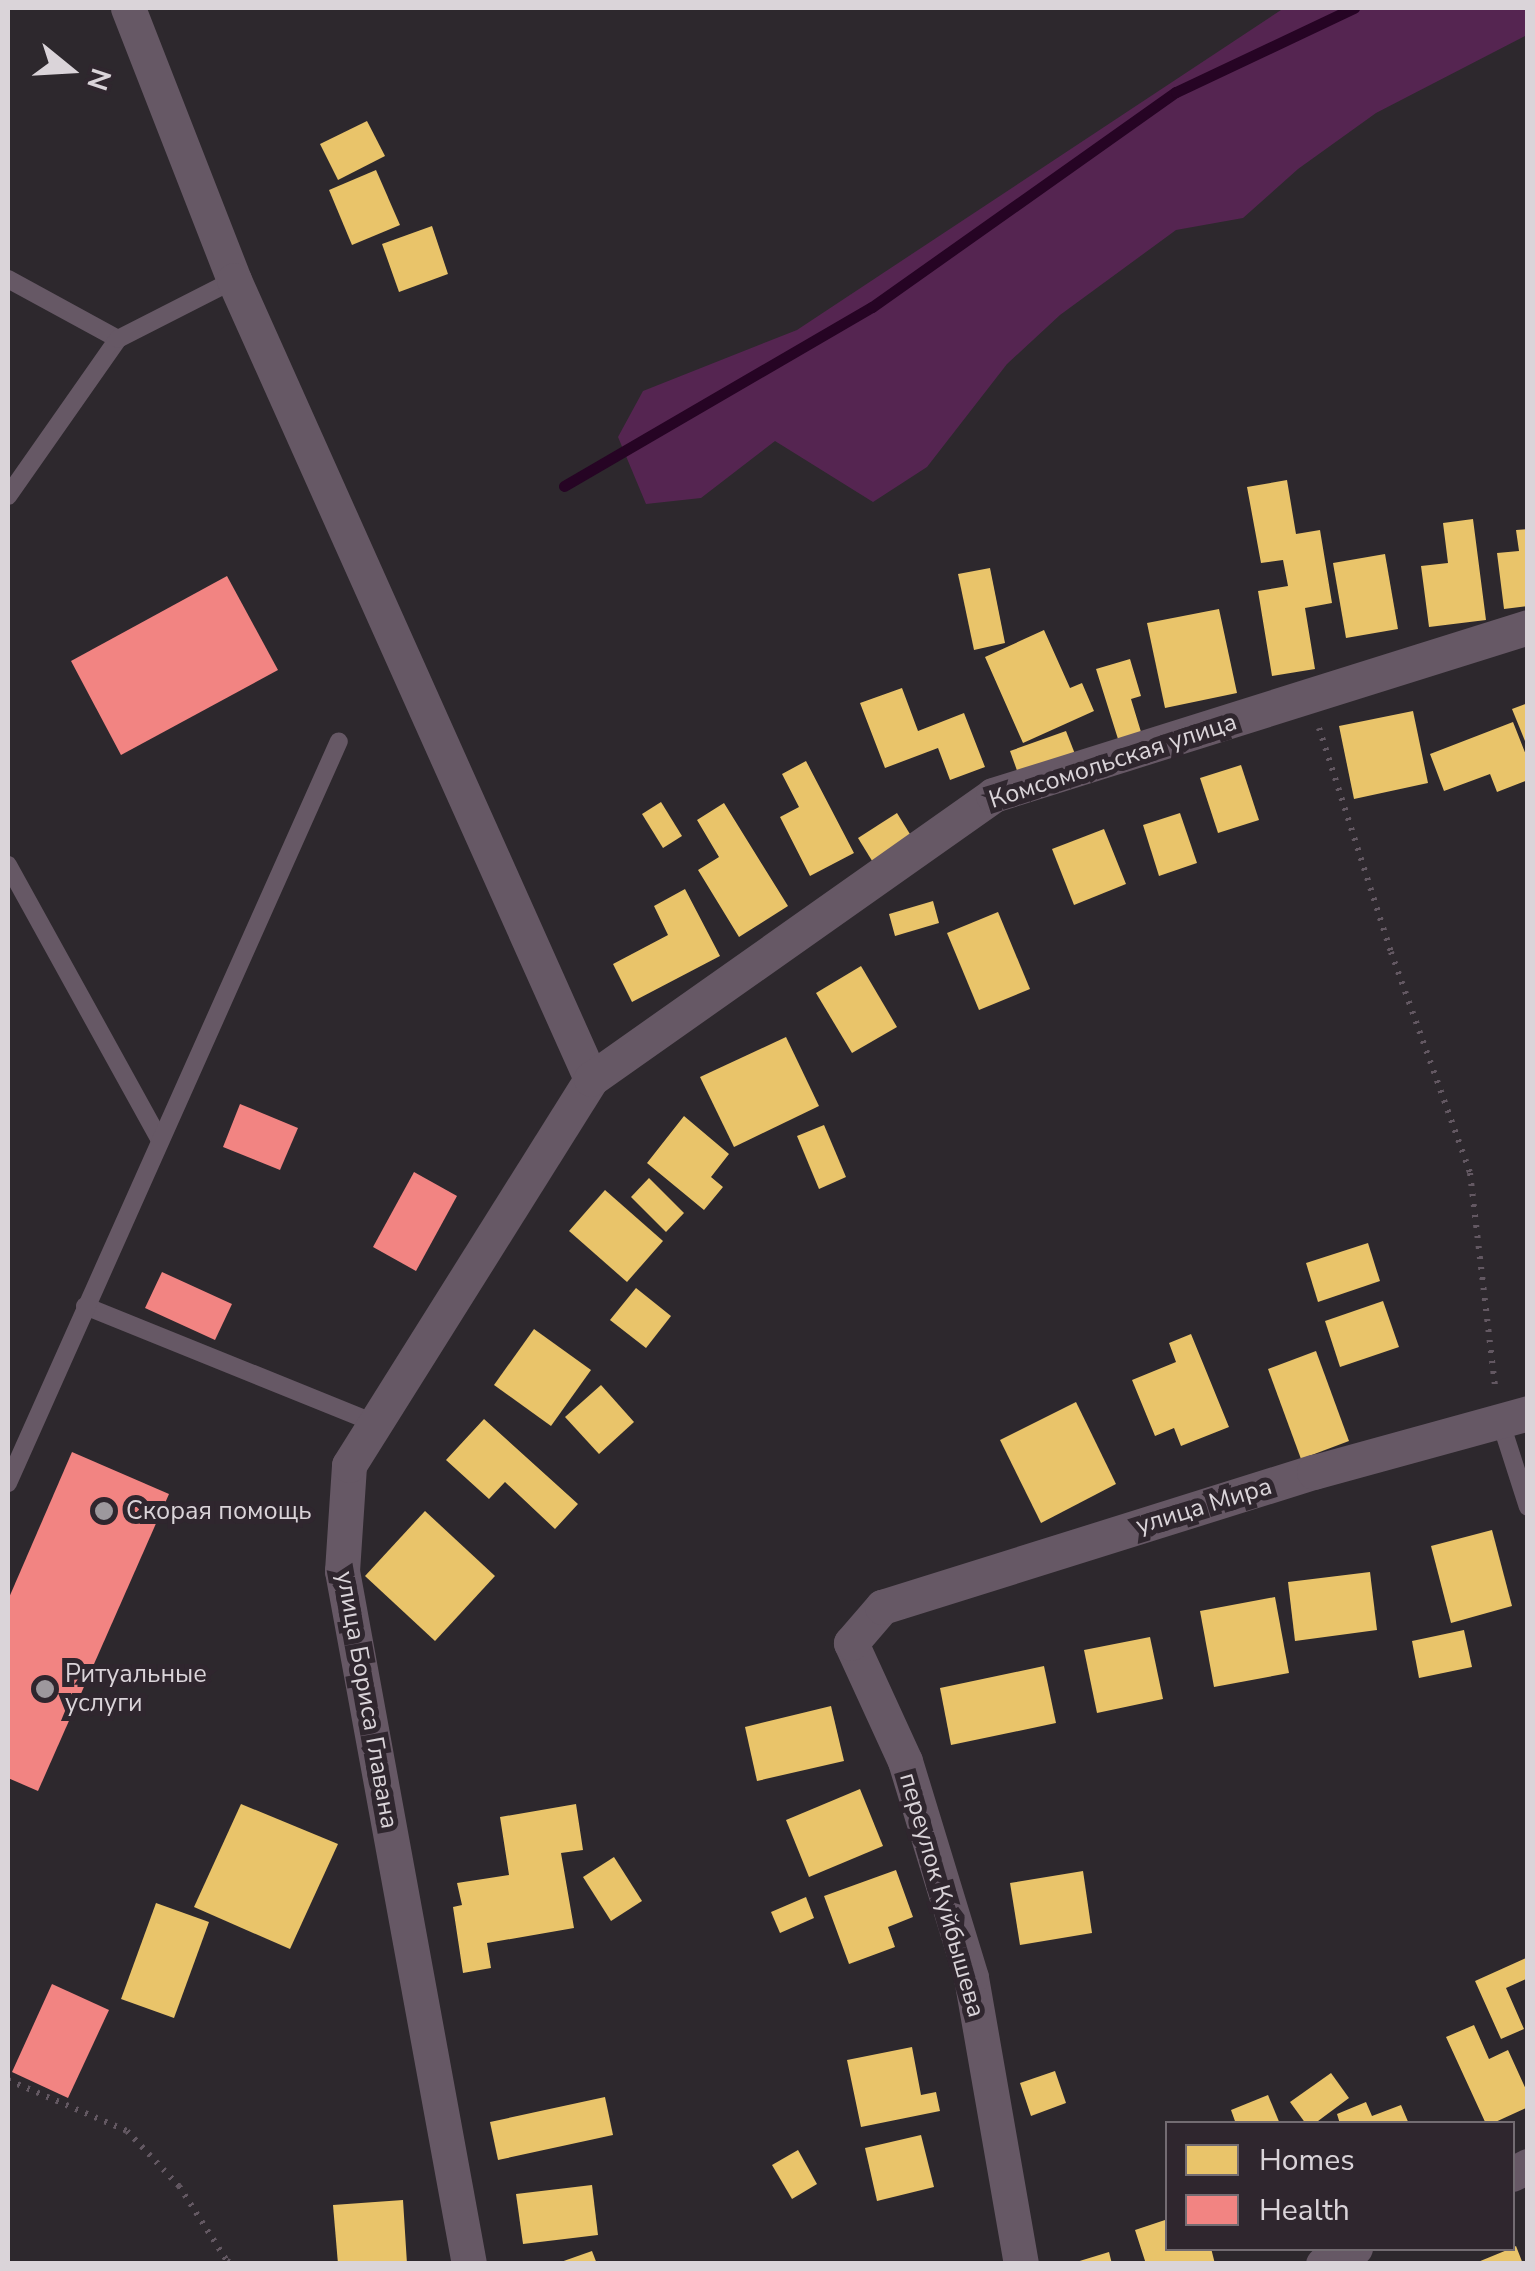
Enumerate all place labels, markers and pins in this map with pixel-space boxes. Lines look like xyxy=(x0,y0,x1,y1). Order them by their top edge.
place label: Скорая помощь xyxy=(126,1496,312,1526)
marker: Скорая помощь xyxy=(91,1498,117,1524)
place label: Ритуальные услуги xyxy=(65,1660,207,1719)
marker: Ритуальные услуги xyxy=(34,1678,56,1700)

